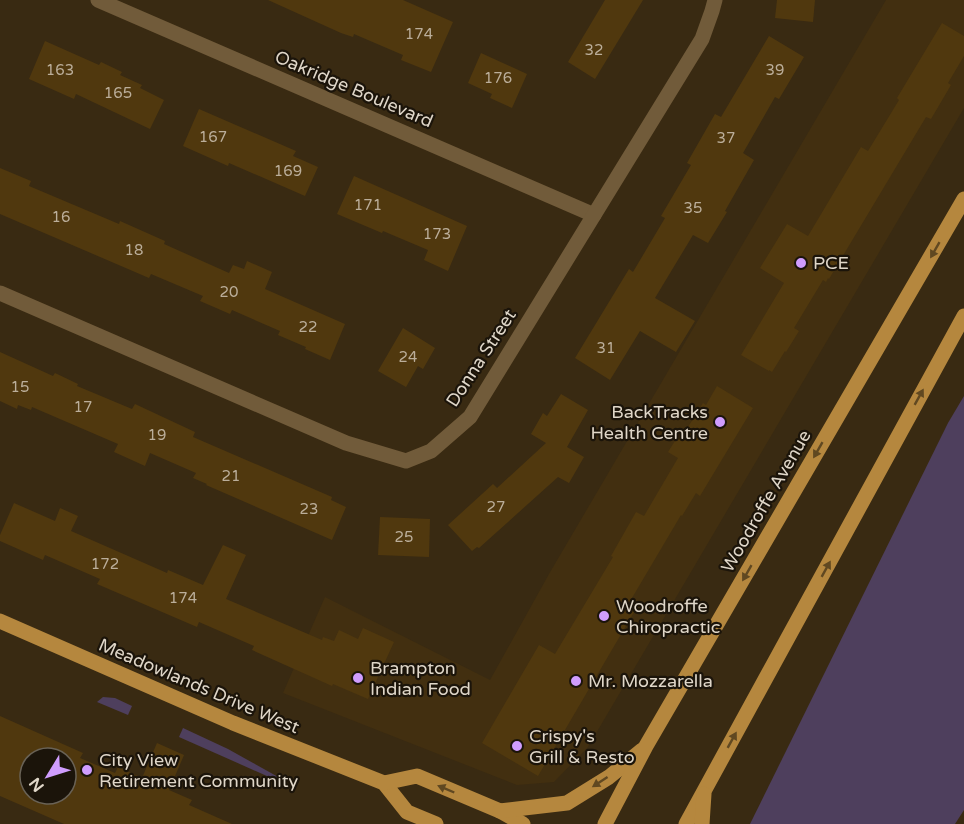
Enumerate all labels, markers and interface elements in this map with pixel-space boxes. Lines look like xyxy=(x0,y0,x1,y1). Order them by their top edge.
house number: 174 xyxy=(405,25,433,43)
house number: 32 xyxy=(585,41,603,59)
street label: Oakridge Boulevard xyxy=(272,46,436,132)
house number: 163 xyxy=(46,61,74,79)
house number: 39 xyxy=(766,61,784,79)
house number: 176 xyxy=(484,69,512,87)
house number: 165 xyxy=(104,84,132,102)
house number: 167 xyxy=(199,128,227,146)
house number: 37 xyxy=(717,129,735,147)
house number: 169 xyxy=(274,162,302,180)
house number: 171 xyxy=(354,196,382,214)
house number: 35 xyxy=(684,199,702,217)
house number: 16 xyxy=(52,208,70,226)
house number: 173 xyxy=(423,225,451,243)
house number: 18 xyxy=(125,241,143,259)
one-way arrow xyxy=(929,242,940,258)
place label: PCE xyxy=(813,252,849,274)
marker: PCE xyxy=(794,256,808,270)
house number: 20 xyxy=(220,283,238,301)
street label: Donna Street xyxy=(441,305,521,411)
house number: 22 xyxy=(299,318,317,336)
house number: 31 xyxy=(597,339,615,357)
house number: 24 xyxy=(399,348,417,366)
house number: 15 xyxy=(11,378,29,396)
one-way arrow xyxy=(914,389,924,406)
house number: 17 xyxy=(74,398,92,416)
place label: BackTracks Health Centre xyxy=(591,401,708,444)
marker: BackTracks Health Centre xyxy=(713,415,727,429)
house number: 19 xyxy=(148,426,166,444)
street label: Woodroffe Avenue xyxy=(716,426,816,576)
one-way arrow xyxy=(813,442,823,459)
house number: 21 xyxy=(222,467,240,485)
house number: 27 xyxy=(487,498,505,516)
house number: 23 xyxy=(300,500,318,518)
house number: 25 xyxy=(395,528,413,546)
house number: 172 xyxy=(91,555,119,573)
one-way arrow xyxy=(821,560,831,577)
one-way arrow xyxy=(741,565,752,581)
house number: 174 xyxy=(169,589,197,607)
place label: Woodroffe Chiropractic xyxy=(616,595,720,638)
marker: Woodroffe Chiropractic xyxy=(597,609,611,623)
street label: Meadowlands Drive West xyxy=(95,634,303,738)
place label: Brampton Indian Food xyxy=(370,657,471,700)
place label: Mr. Mozzarella xyxy=(588,670,713,692)
marker: Brampton Indian Food xyxy=(351,671,365,685)
marker: Mr. Mozzarella xyxy=(569,674,583,688)
place label: Crispy's Grill & Resto xyxy=(529,725,635,768)
one-way arrow xyxy=(727,731,737,748)
marker: Crispy's Grill & Resto xyxy=(510,739,524,753)
north arrow xyxy=(18,746,78,806)
place label: City View Retirement Community xyxy=(99,749,299,792)
marker: City View Retirement Community xyxy=(80,763,94,777)
text: N xyxy=(25,773,49,796)
one-way arrow xyxy=(592,777,609,788)
one-way arrow xyxy=(437,784,455,794)

